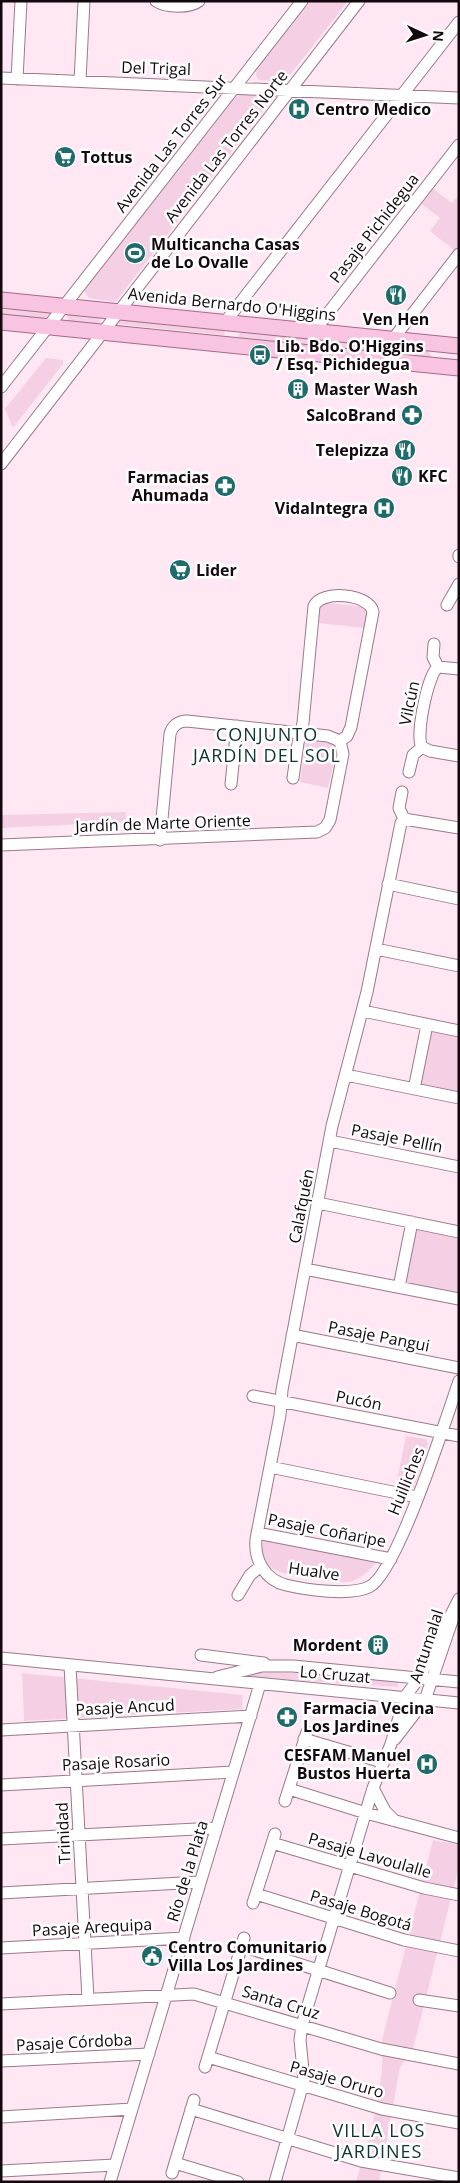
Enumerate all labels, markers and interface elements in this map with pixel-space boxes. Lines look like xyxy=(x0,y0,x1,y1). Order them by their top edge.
north arrow xyxy=(400,10,450,60)
text: N xyxy=(429,30,448,42)
street label: Del Trigal xyxy=(121,56,191,80)
street label: Avenida Las Torres Norte xyxy=(159,65,293,227)
street label: Avenida Las Torres Sur xyxy=(110,69,232,217)
hospital icon: Centro Medico xyxy=(287,97,311,121)
place label: Centro Medico xyxy=(315,98,431,120)
supermarket icon: Tottus xyxy=(53,145,77,169)
place label: Tottus xyxy=(81,146,133,168)
street label: Pasaje Pichidegua xyxy=(324,169,424,287)
place label: Multicancha Casas de Lo Ovalle xyxy=(151,233,300,273)
sports icon: Multicancha Casas de Lo Ovalle xyxy=(123,241,147,265)
street label: Avenida Bernardo O'Higgins xyxy=(127,282,337,326)
restaurant icon: Ven Hen xyxy=(384,283,408,307)
place label: Ven Hen xyxy=(363,308,429,330)
place label: Lib. Bdo. O'Higgins / Esq. Pichidegua xyxy=(276,335,424,375)
bus stop icon: Lib. Bdo. O'Higgins / Esq. Pichidegua xyxy=(248,343,272,367)
building icon: Master Wash xyxy=(286,377,310,401)
place label: Master Wash xyxy=(314,378,418,400)
pharmacy icon: SalcoBrand xyxy=(400,403,424,427)
place label: SalcoBrand xyxy=(306,404,396,426)
restaurant icon: Telepizza xyxy=(393,438,417,462)
place label: Telepizza xyxy=(316,439,389,461)
restaurant icon: KFC xyxy=(390,464,414,488)
place label: KFC xyxy=(418,465,448,487)
place label: Farmacias Ahumada xyxy=(127,466,209,506)
pharmacy icon: Farmacias Ahumada xyxy=(213,474,237,498)
hospital icon: VidaIntegra xyxy=(372,496,396,520)
place label: VidaIntegra xyxy=(275,497,368,519)
supermarket icon: Lider xyxy=(168,558,192,582)
place label: Lider xyxy=(196,559,237,581)
street label: Vilcún xyxy=(394,679,424,727)
district label: CONJUNTO JARDÍN DEL SOL xyxy=(191,722,341,767)
street label: Jardín de Marte Oriente xyxy=(73,809,251,837)
street label: Pasaje Pellín xyxy=(349,1118,445,1158)
street label: Calafquén xyxy=(283,1167,319,1245)
street label: Pasaje Pangui xyxy=(326,1315,432,1357)
street label: Pucón xyxy=(334,1385,384,1415)
street label: Huilliches xyxy=(382,1444,430,1518)
street label: Pasaje Coñaripe xyxy=(266,1508,388,1552)
street label: Hualve xyxy=(287,1557,341,1585)
street label: Antumalal xyxy=(404,1606,448,1686)
building icon: Mordent xyxy=(366,1633,390,1657)
place label: Mordent xyxy=(293,1634,362,1656)
street label: Lo Cruzat xyxy=(299,1660,371,1688)
street label: Pasaje Ancud xyxy=(75,1693,175,1721)
place label: Farmacia Vecina Los Jardines xyxy=(303,1697,434,1737)
pharmacy icon: Farmacia Vecina Los Jardines xyxy=(275,1705,299,1729)
place label: CESFAM Manuel Bustos Huerta xyxy=(284,1744,411,1784)
street label: Pasaje Rosario xyxy=(61,1748,171,1776)
hospital icon: CESFAM Manuel Bustos Huerta xyxy=(415,1752,439,1776)
street label: Trinidad xyxy=(50,1802,76,1864)
street label: Río de la Plata xyxy=(161,1818,213,1924)
street label: Pasaje Lavoulalle xyxy=(306,1827,434,1883)
street label: Pasaje Bogotá xyxy=(308,1884,414,1936)
street label: Pasaje Arequipa xyxy=(31,1913,153,1941)
place label: Centro Comunitario Villa Los Jardines xyxy=(168,1936,327,1976)
public building icon: Centro Comunitario Villa Los Jardines xyxy=(140,1944,164,1968)
street label: Santa Cruz xyxy=(239,1980,323,2024)
street label: Pasaje Córdoba xyxy=(15,2028,133,2056)
street label: Pasaje Oruro xyxy=(287,2055,387,2103)
district label: VILLA LOS JARDINES xyxy=(333,2118,425,2163)

